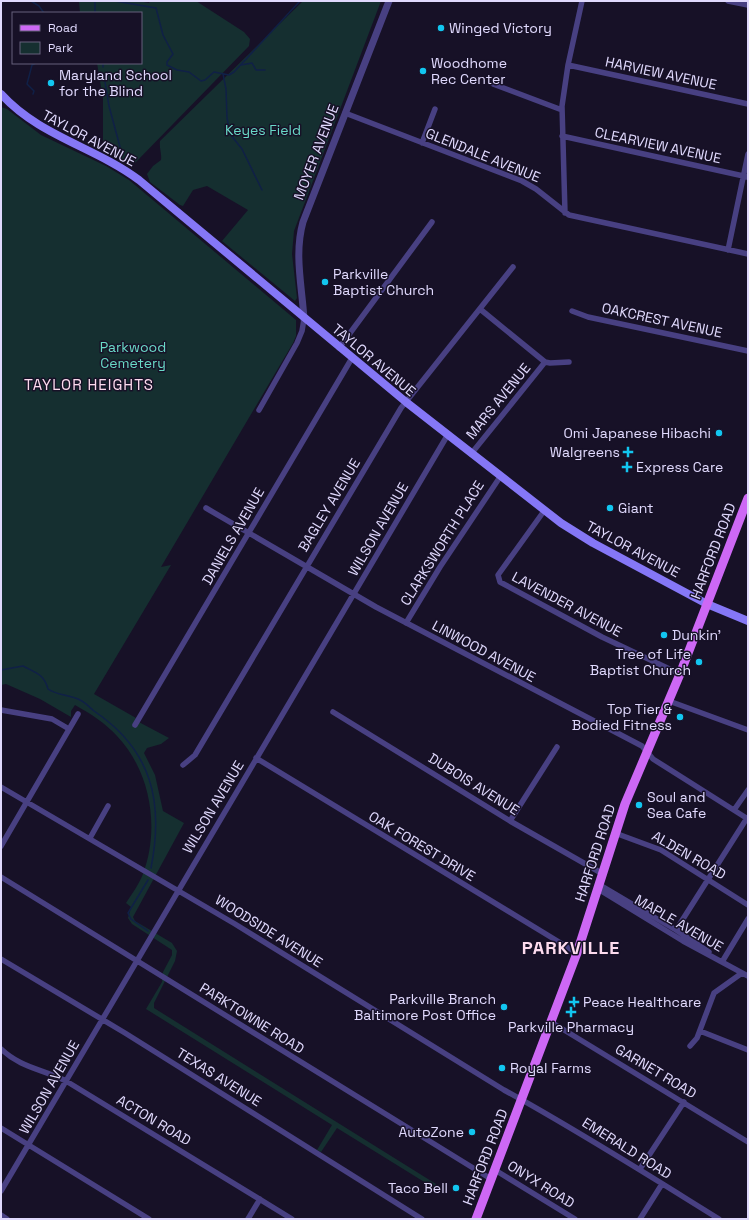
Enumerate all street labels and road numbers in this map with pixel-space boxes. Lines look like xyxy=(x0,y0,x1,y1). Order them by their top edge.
street label: HARVIEW AVENUE xyxy=(604,52,718,94)
street label: MOYER AVENUE xyxy=(290,102,343,202)
street label: TAYLOR AVENUE xyxy=(39,106,139,170)
street label: CLEARVIEW AVENUE xyxy=(593,123,723,167)
street label: GLENDALE AVENUE xyxy=(423,124,543,186)
street label: OAKCREST AVENUE xyxy=(600,298,724,342)
street label: TAYLOR AVENUE xyxy=(329,320,420,400)
street label: MARS AVENUE xyxy=(462,359,534,443)
street label: BAGLEY AVENUE xyxy=(294,455,364,555)
street label: CLARKSWORTH PLACE xyxy=(396,477,488,609)
street label: WILSON AVENUE xyxy=(344,479,412,579)
street label: DANIELS AVENUE xyxy=(198,484,268,588)
street label: HARFORD ROAD xyxy=(686,500,740,602)
street label: TAYLOR AVENUE xyxy=(583,517,683,581)
street label: LAVENDER AVENUE xyxy=(509,567,625,641)
street label: LINWOOD AVENUE xyxy=(429,616,539,686)
street label: DUBOIS AVENUE xyxy=(425,749,523,819)
street label: WILSON AVENUE xyxy=(178,757,248,857)
street label: HARFORD ROAD xyxy=(571,802,619,904)
street label: OAK FOREST DRIVE xyxy=(365,807,479,885)
street label: ALDEN ROAD xyxy=(649,827,729,883)
street label: MAPLE AVENUE xyxy=(631,890,727,956)
street label: WOODSIDE AVENUE xyxy=(212,891,326,971)
street label: PARKTOWNE ROAD xyxy=(196,979,308,1057)
street label: WILSON AVENUE xyxy=(15,1037,83,1137)
street label: GARNET ROAD xyxy=(612,1040,700,1102)
street label: TEXAS AVENUE xyxy=(173,1044,265,1110)
street label: ACTON ROAD xyxy=(114,1091,194,1149)
street label: HARFORD ROAD xyxy=(458,1106,512,1208)
street label: EMERALD ROAD xyxy=(579,1113,675,1183)
street label: ONYX ROAD xyxy=(504,1156,578,1212)

